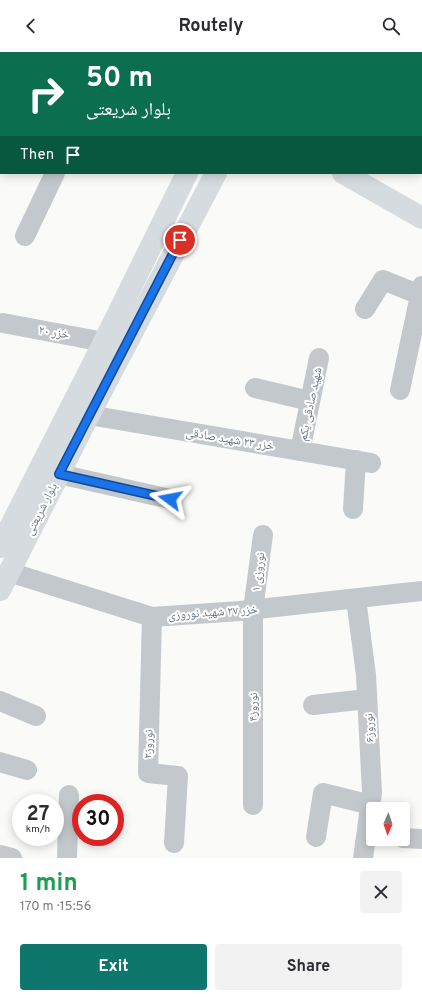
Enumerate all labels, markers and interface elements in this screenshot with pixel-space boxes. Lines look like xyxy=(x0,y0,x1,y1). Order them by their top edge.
icon: back xyxy=(20,15,42,37)
text: Routely xyxy=(178,15,244,38)
icon: search xyxy=(380,15,402,37)
text: 50 m xyxy=(86,61,153,97)
icon: right xyxy=(20,68,72,120)
text: بلوار شریعتی xyxy=(86,99,171,122)
icon: arrive xyxy=(62,144,84,166)
text: Then xyxy=(20,146,54,165)
pin xyxy=(163,223,197,257)
icon: arrive xyxy=(169,229,191,251)
street label: خزر ۲۰ xyxy=(37,322,71,344)
street label: شهید صادقی یکم xyxy=(295,366,327,442)
street label: خزر ۲۳ شهید صادقی xyxy=(184,425,276,455)
position arrow xyxy=(149,478,191,520)
street label: بلوار شریعتی xyxy=(22,481,62,538)
street label: نوروزی ۱ xyxy=(249,552,269,593)
street label: خزر ۲۷ شهید نوروزی xyxy=(168,602,259,624)
street label: نوروز۴ xyxy=(246,692,262,722)
street label: نوروز۶ xyxy=(361,713,379,743)
street label: نوروز۲ xyxy=(140,729,158,759)
speed limit sign: 30 xyxy=(72,794,124,846)
text: 27 xyxy=(27,802,49,828)
north arrow xyxy=(366,802,410,846)
map controls xyxy=(366,802,410,846)
text: km/h xyxy=(26,823,50,836)
text: 1 min xyxy=(20,869,78,899)
button: close xyxy=(360,871,402,913)
text: 170 m · 15:56 xyxy=(20,899,91,915)
button: Exit xyxy=(20,944,207,990)
button: Share xyxy=(215,944,402,990)

